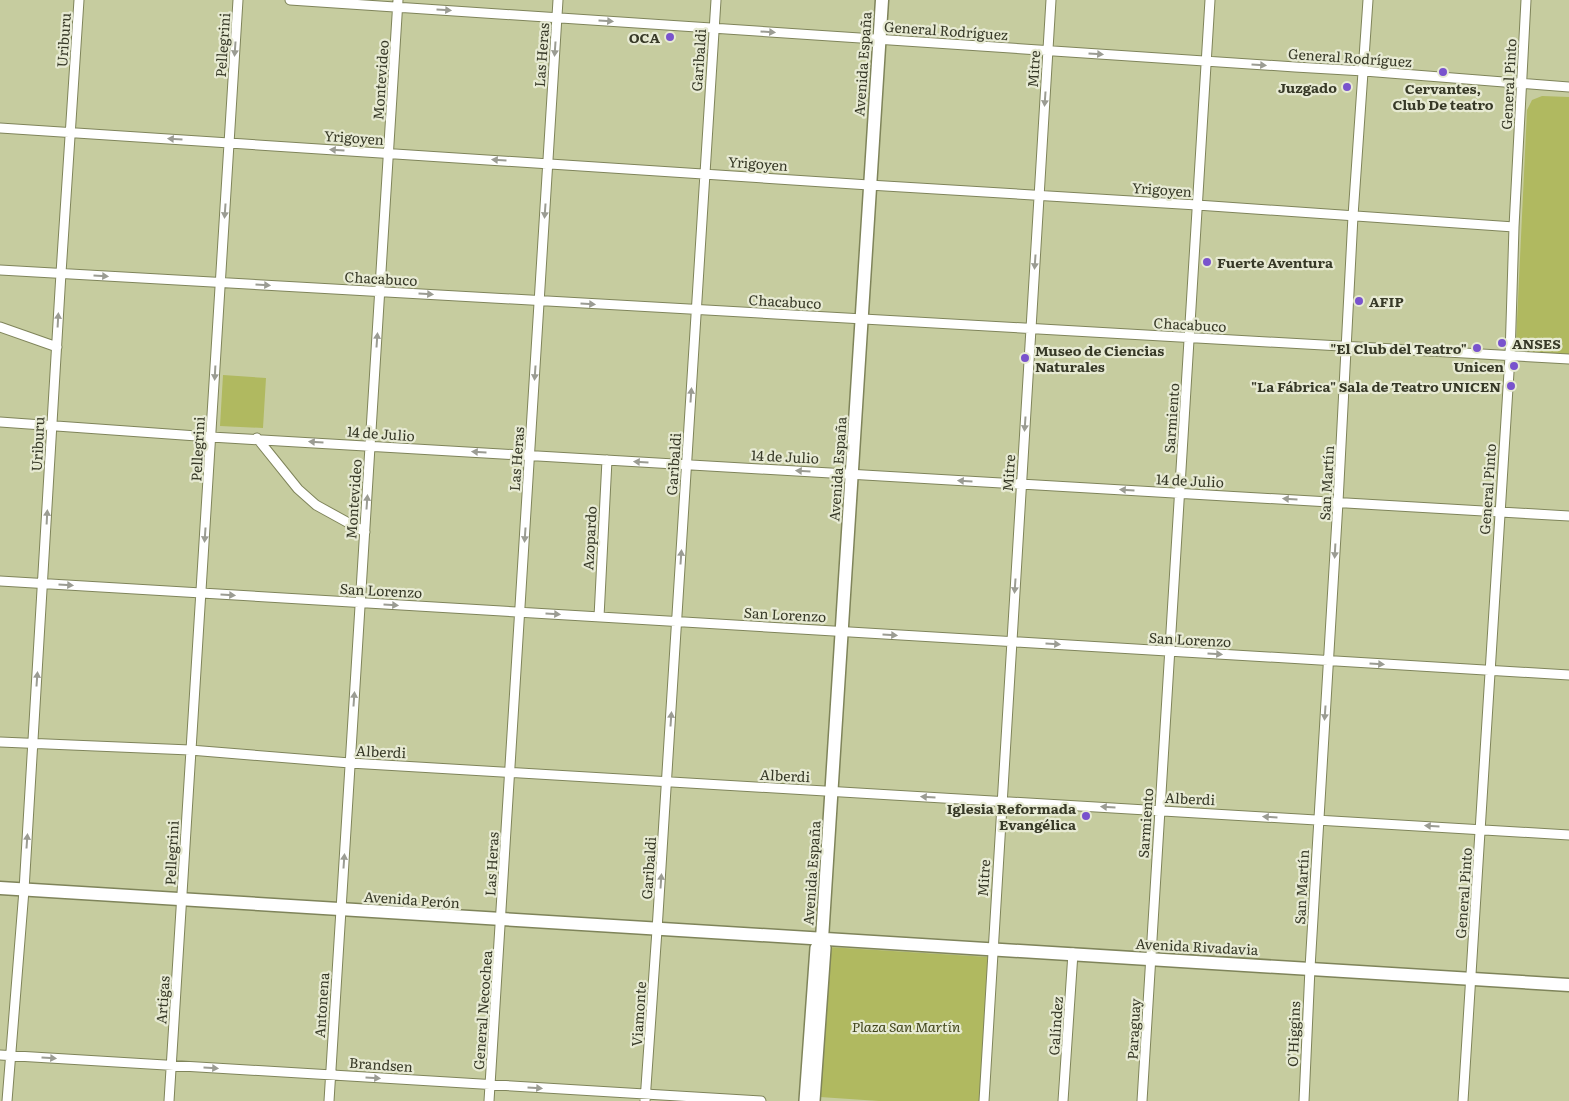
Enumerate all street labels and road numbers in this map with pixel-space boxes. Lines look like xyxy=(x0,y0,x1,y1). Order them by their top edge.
street label: Avenida España xyxy=(848,10,876,117)
street label: Uriburu xyxy=(51,12,75,68)
street label: Pellegrini xyxy=(210,12,234,78)
street label: General Rodríguez xyxy=(883,16,1009,44)
street label: Las Heras xyxy=(529,22,553,88)
street label: Garibaldi xyxy=(686,28,710,92)
street label: General Pinto xyxy=(1496,38,1520,130)
street label: Montevideo xyxy=(367,39,393,121)
street label: General Rodríguez xyxy=(1287,43,1413,71)
street label: Mitre xyxy=(1022,50,1044,88)
street label: Yrigoyen xyxy=(323,125,385,149)
street label: Yrigoyen xyxy=(727,151,789,175)
street label: Yrigoyen xyxy=(1131,177,1193,201)
street label: Chacabuco xyxy=(344,266,418,290)
street label: Chacabuco xyxy=(748,289,822,313)
street label: Chacabuco xyxy=(1153,312,1227,336)
street label: Sarmiento xyxy=(1159,382,1183,454)
street label: Avenida España xyxy=(823,415,851,522)
street label: Uriburu xyxy=(26,416,48,472)
street label: Pellegrini xyxy=(185,416,209,482)
street label: 14 de Julio xyxy=(346,421,416,445)
street label: Las Heras xyxy=(504,426,528,492)
street label: Garibaldi xyxy=(661,432,685,496)
street label: General Pinto xyxy=(1474,443,1500,535)
street label: 14 de Julio xyxy=(751,444,819,468)
street label: San Martín xyxy=(1314,445,1338,521)
street label: Mitre xyxy=(997,454,1019,492)
street label: Montevideo xyxy=(340,458,366,540)
street label: 14 de Julio xyxy=(1156,468,1224,492)
street label: Azopardo xyxy=(577,505,601,571)
street label: San Lorenzo xyxy=(339,578,423,602)
street label: San Lorenzo xyxy=(743,602,827,626)
street label: San Lorenzo xyxy=(1148,627,1232,651)
street label: Alberdi xyxy=(355,740,407,762)
street label: Alberdi xyxy=(759,764,811,786)
street label: Sarmiento xyxy=(1133,787,1157,859)
street label: Alberdi xyxy=(1164,787,1216,809)
street label: Avenida España xyxy=(797,819,825,926)
street label: Pellegrini xyxy=(159,820,183,886)
street label: Las Heras xyxy=(479,831,503,897)
street label: Garibaldi xyxy=(636,836,660,900)
street label: General Pinto xyxy=(1450,847,1476,939)
street label: San Martín xyxy=(1289,849,1313,925)
street label: Mitre xyxy=(972,859,994,897)
street label: Avenida Perón xyxy=(363,886,461,912)
street label: Avenida Rivadavia xyxy=(1135,933,1259,959)
street label: General Necochea xyxy=(468,949,496,1070)
street label: Antonena xyxy=(309,971,333,1038)
street label: Artigas xyxy=(150,975,174,1025)
street label: Viamonte xyxy=(626,981,650,1047)
street label: Galíndez xyxy=(1043,996,1067,1056)
street label: Paraguay xyxy=(1121,997,1145,1060)
street label: O'Higgins xyxy=(1282,1001,1304,1067)
street label: Brandsen xyxy=(349,1052,413,1076)

